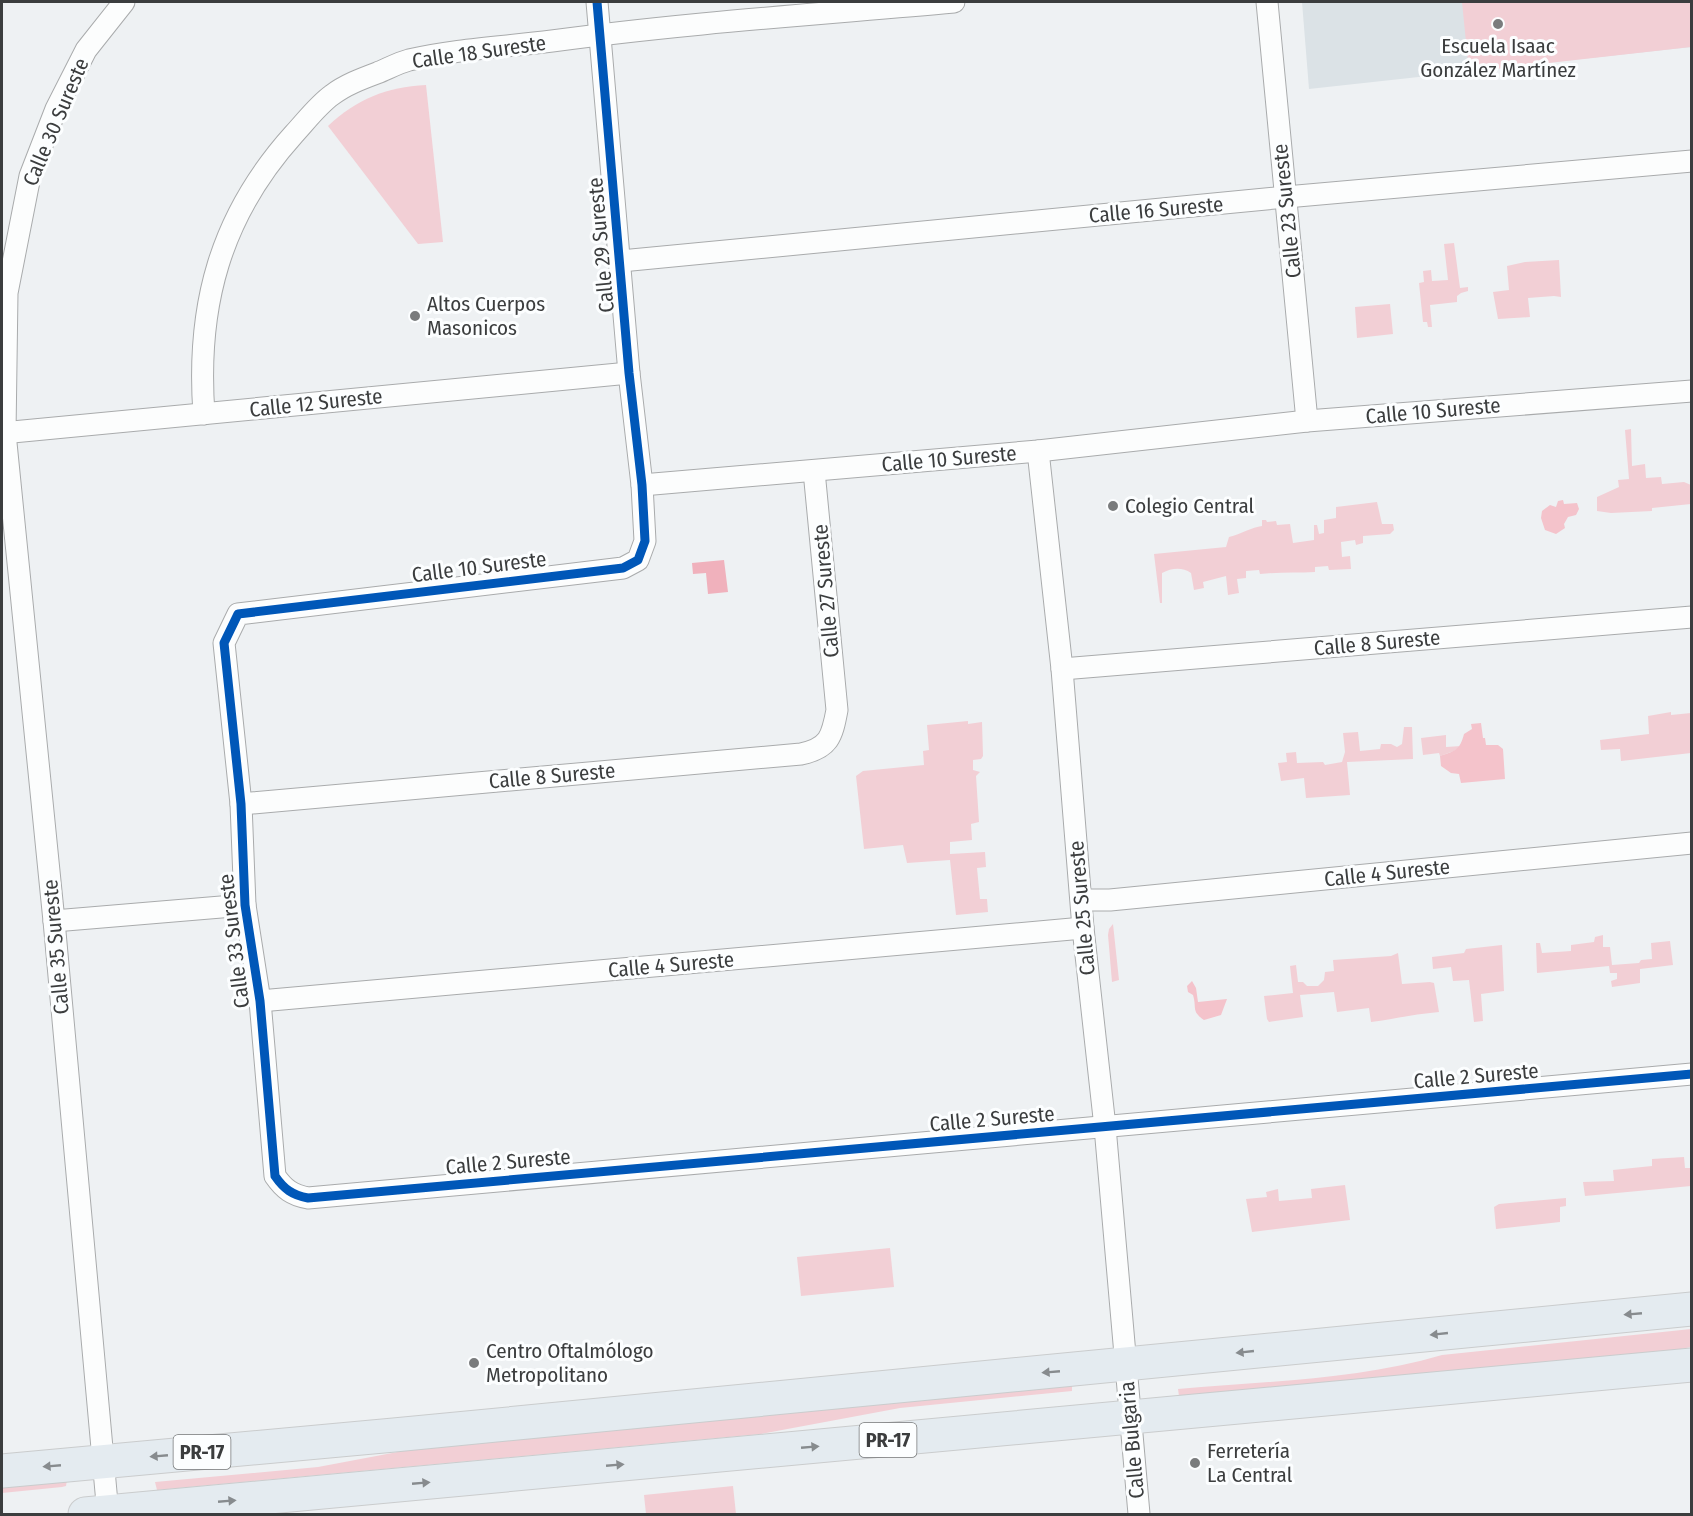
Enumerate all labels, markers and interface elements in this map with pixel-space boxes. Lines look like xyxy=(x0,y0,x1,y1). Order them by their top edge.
marker: Escuela Isaac González Martínez xyxy=(1491,17,1505,31)
street label: Calle 18 Sureste xyxy=(410,30,548,74)
place label: Escuela Isaac González Martínez xyxy=(1420,33,1576,83)
street label: Calle 30 Sureste xyxy=(17,54,95,190)
street label: Calle 23 Sureste xyxy=(1267,143,1307,279)
street label: Calle 29 Sureste xyxy=(582,176,620,314)
street label: Calle 16 Sureste xyxy=(1088,191,1224,229)
place label: Altos Cuerpos Masonicos xyxy=(427,291,545,341)
marker: Altos Cuerpos Masonicos xyxy=(408,309,422,323)
street label: Calle 12 Sureste xyxy=(248,383,384,423)
street label: Calle 10 Sureste xyxy=(1364,392,1502,430)
street label: Calle 10 Sureste xyxy=(880,440,1018,478)
place label: Colegio Central xyxy=(1125,493,1255,519)
marker: Colegio Central xyxy=(1106,499,1120,513)
street label: Calle 27 Sureste xyxy=(807,523,845,659)
street label: Calle 10 Sureste xyxy=(410,546,548,588)
street label: Calle 8 Sureste xyxy=(1313,625,1441,661)
street label: Calle 8 Sureste xyxy=(488,758,616,794)
street label: Calle 25 Sureste xyxy=(1063,840,1101,976)
street label: Calle 4 Sureste xyxy=(1323,853,1451,893)
street label: Calle 33 Sureste xyxy=(213,872,255,1010)
street label: Calle 35 Sureste xyxy=(37,878,75,1016)
street label: Calle 4 Sureste xyxy=(607,947,735,983)
street label: Calle 2 Sureste xyxy=(1412,1058,1540,1094)
street label: Calle 2 Sureste xyxy=(928,1101,1056,1137)
street label: Calle 2 Sureste xyxy=(444,1144,572,1180)
one-way arrow xyxy=(1624,1309,1643,1319)
one-way arrow xyxy=(1430,1329,1449,1339)
place label: Centro Oftalmólogo Metropolitano xyxy=(486,1338,654,1388)
one-way arrow xyxy=(1236,1347,1255,1357)
marker: Centro Oftalmólogo Metropolitano xyxy=(467,1356,481,1370)
one-way arrow xyxy=(1042,1367,1061,1377)
street label: Calle Bulgaria xyxy=(1114,1380,1150,1500)
road number: PR-17 xyxy=(860,1423,916,1457)
road number: PR-17 xyxy=(174,1435,230,1469)
place label: Ferretería La Central xyxy=(1207,1438,1293,1488)
one-way arrow xyxy=(800,1442,819,1452)
one-way arrow xyxy=(149,1451,168,1461)
marker: Ferretería La Central xyxy=(1188,1456,1202,1470)
one-way arrow xyxy=(606,1460,625,1470)
one-way arrow xyxy=(43,1461,62,1471)
one-way arrow xyxy=(412,1478,431,1488)
one-way arrow xyxy=(218,1496,237,1506)

